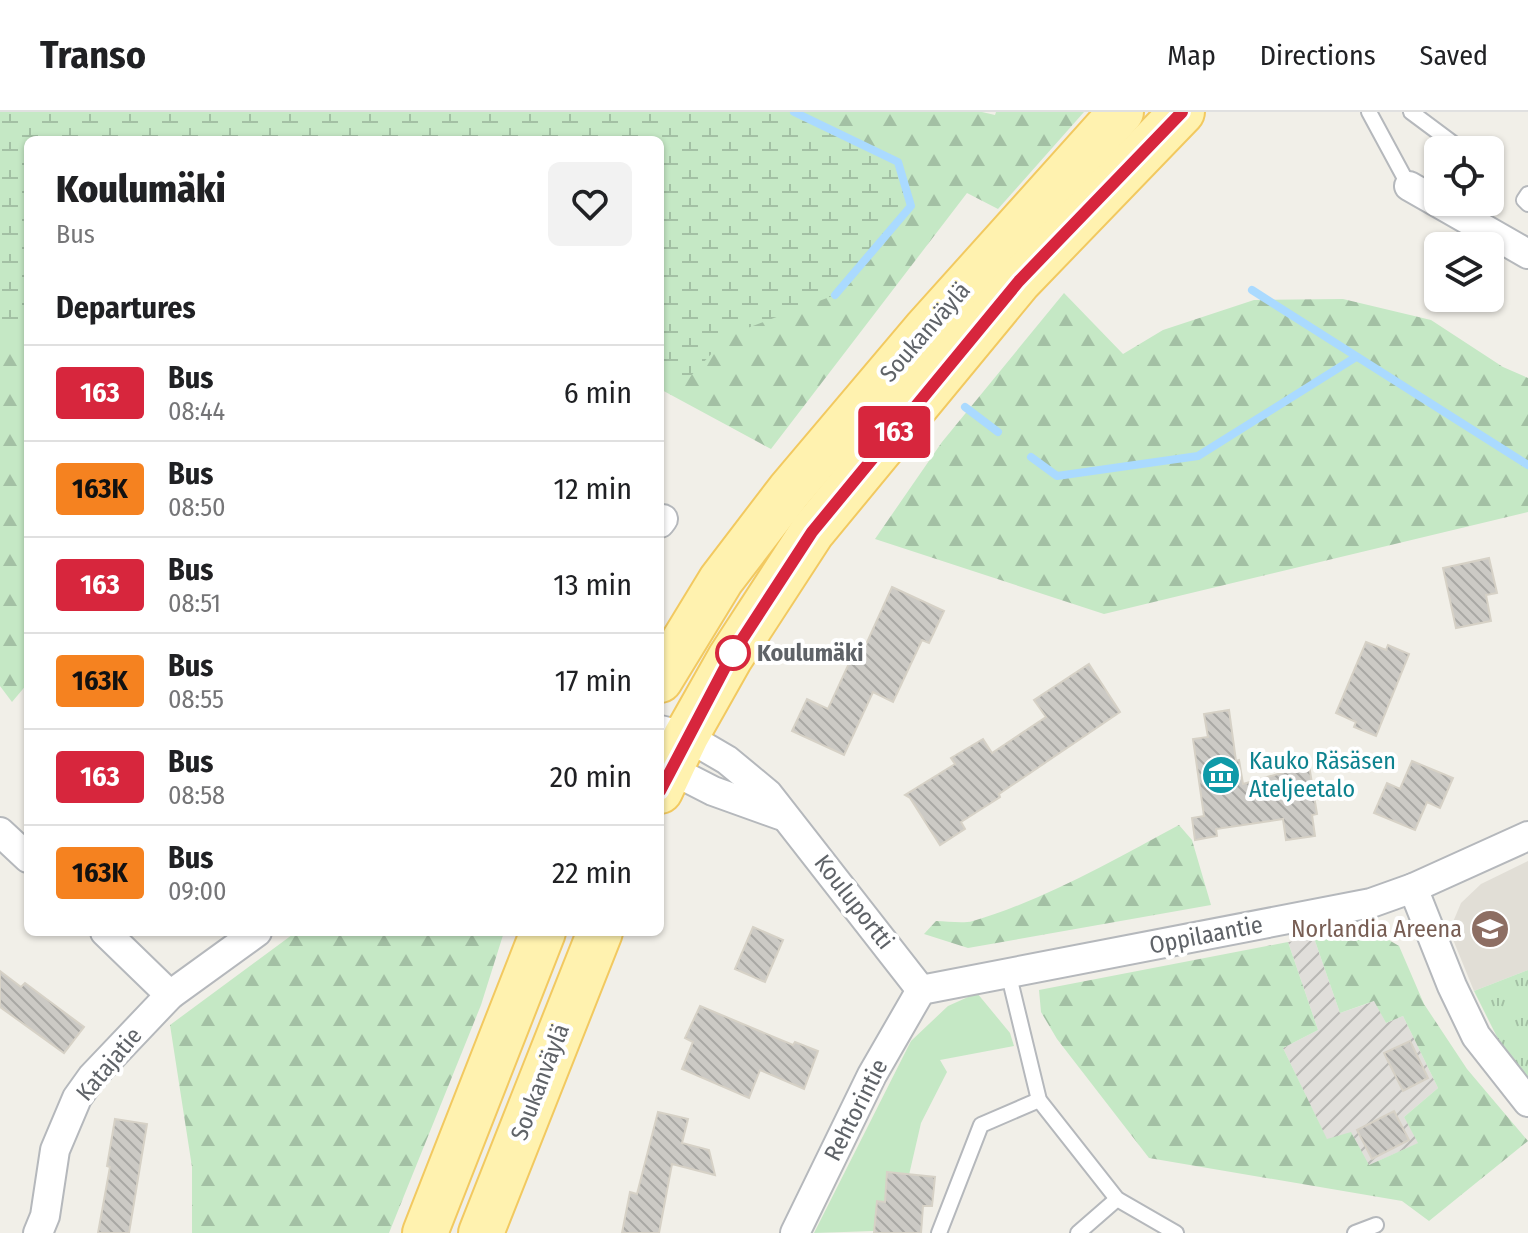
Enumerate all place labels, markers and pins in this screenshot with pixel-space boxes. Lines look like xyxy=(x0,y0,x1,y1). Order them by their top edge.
marker: Koulumäki xyxy=(716,636,750,670)
place label: Koulumäki xyxy=(757,639,863,667)
place label: Kauko Räsäsen Ateljeetalo xyxy=(1249,747,1396,803)
museum icon: Kauko Räsäsen Ateljeetalo xyxy=(1200,754,1242,796)
school or university icon: Norlandia Areena xyxy=(1469,908,1511,950)
place label: Norlandia Areena xyxy=(1291,915,1462,943)

